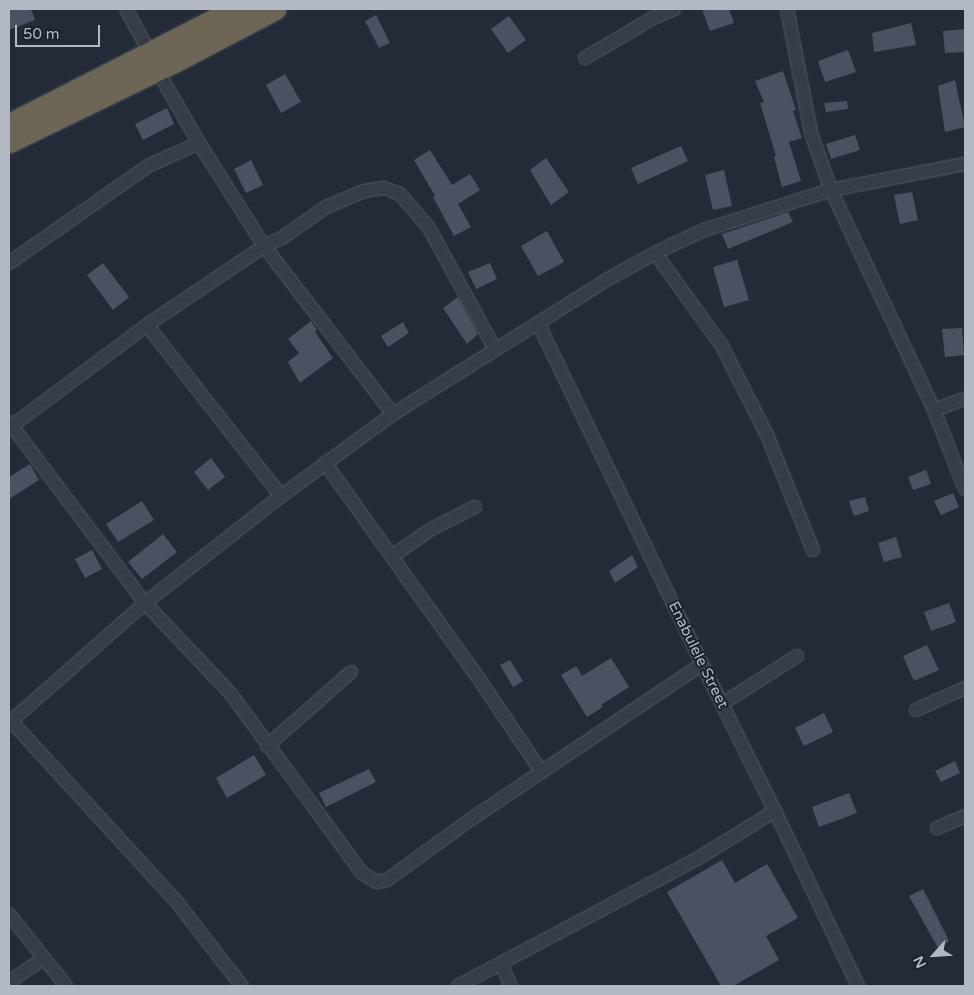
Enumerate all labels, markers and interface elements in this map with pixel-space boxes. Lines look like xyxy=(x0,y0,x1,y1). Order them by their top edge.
scale bar xyxy=(18,15,102,47)
text: 50 m xyxy=(23,25,60,43)
street label: Enabulele Street xyxy=(664,599,732,711)
north arrow xyxy=(909,930,959,980)
text: N xyxy=(910,953,930,971)

